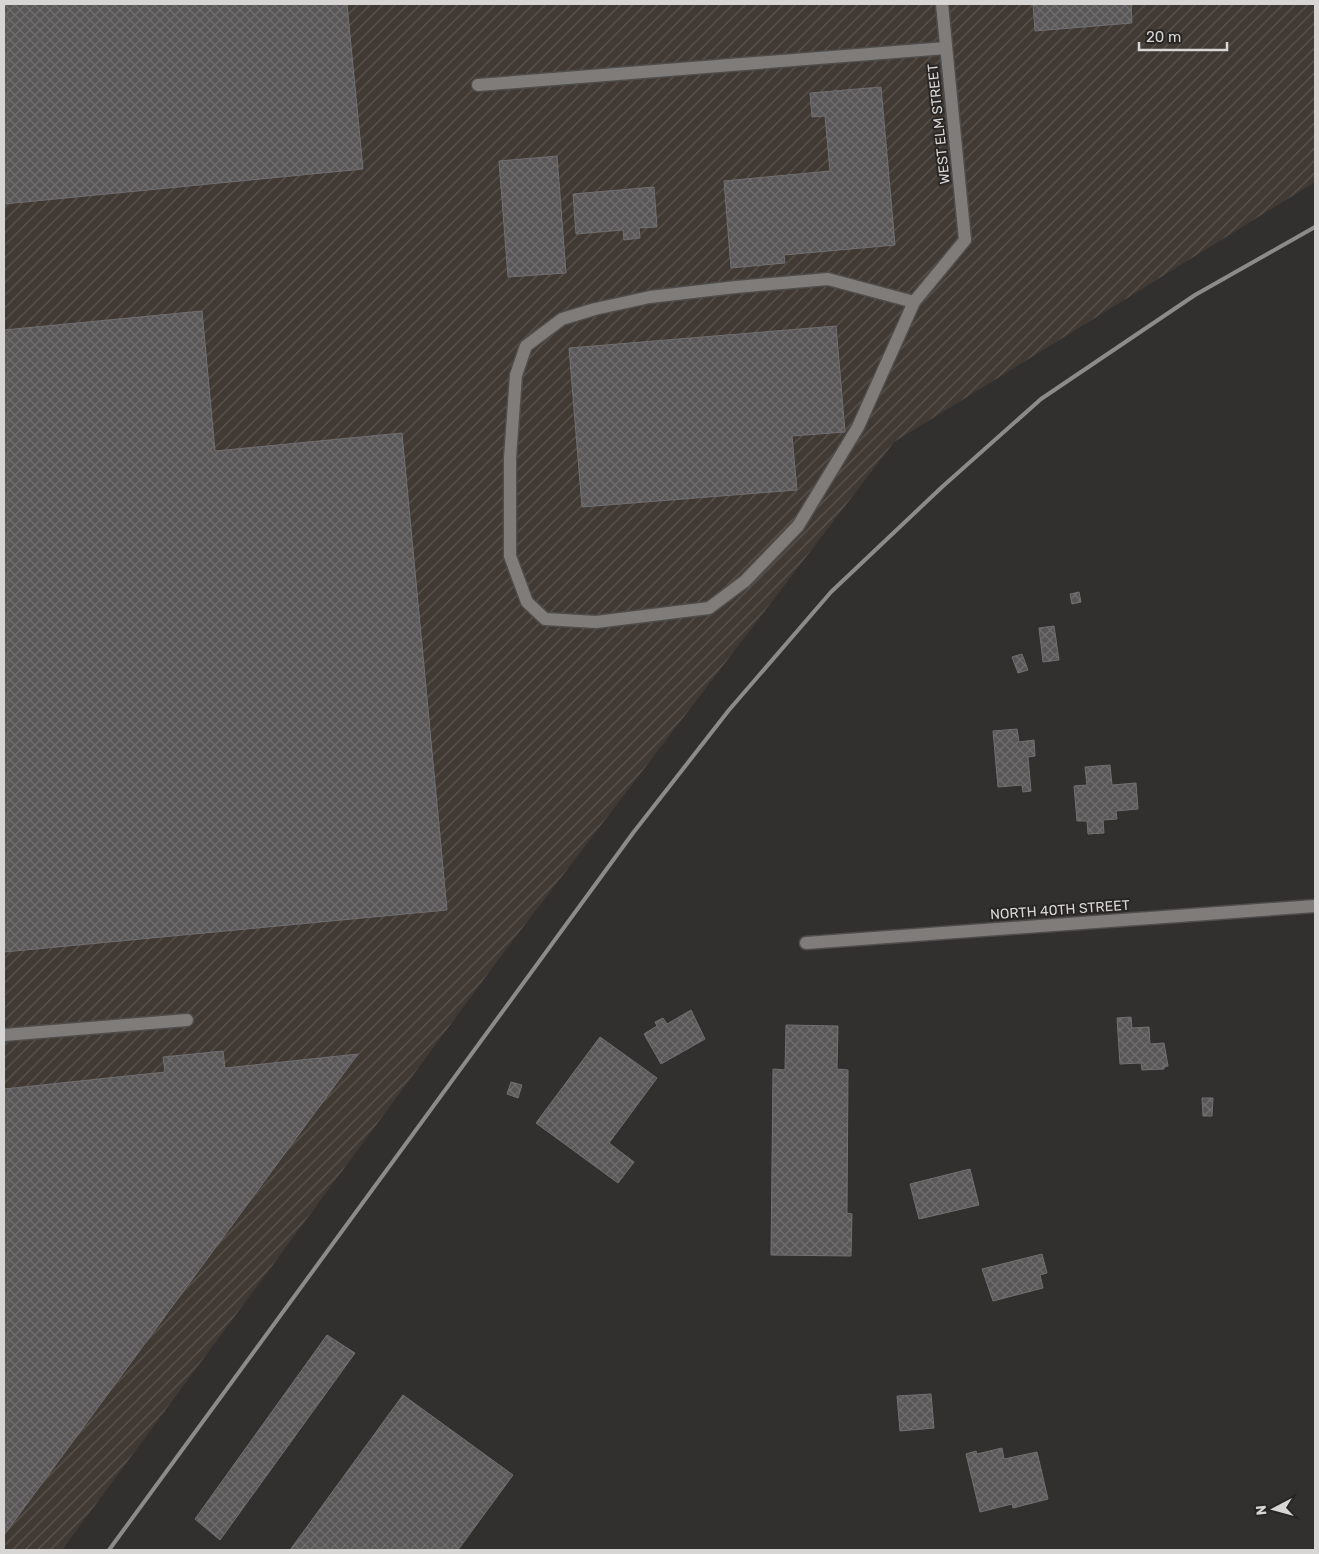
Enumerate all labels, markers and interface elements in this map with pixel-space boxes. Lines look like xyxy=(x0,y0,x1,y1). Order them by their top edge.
scale bar xyxy=(1139,20,1226,52)
text: 20 m xyxy=(1146,28,1181,46)
street label: WEST ELM STREET xyxy=(924,63,954,185)
street label: NORTH 40TH STREET xyxy=(990,897,1130,923)
north arrow xyxy=(1249,1484,1299,1534)
text: N xyxy=(1253,1504,1271,1516)

